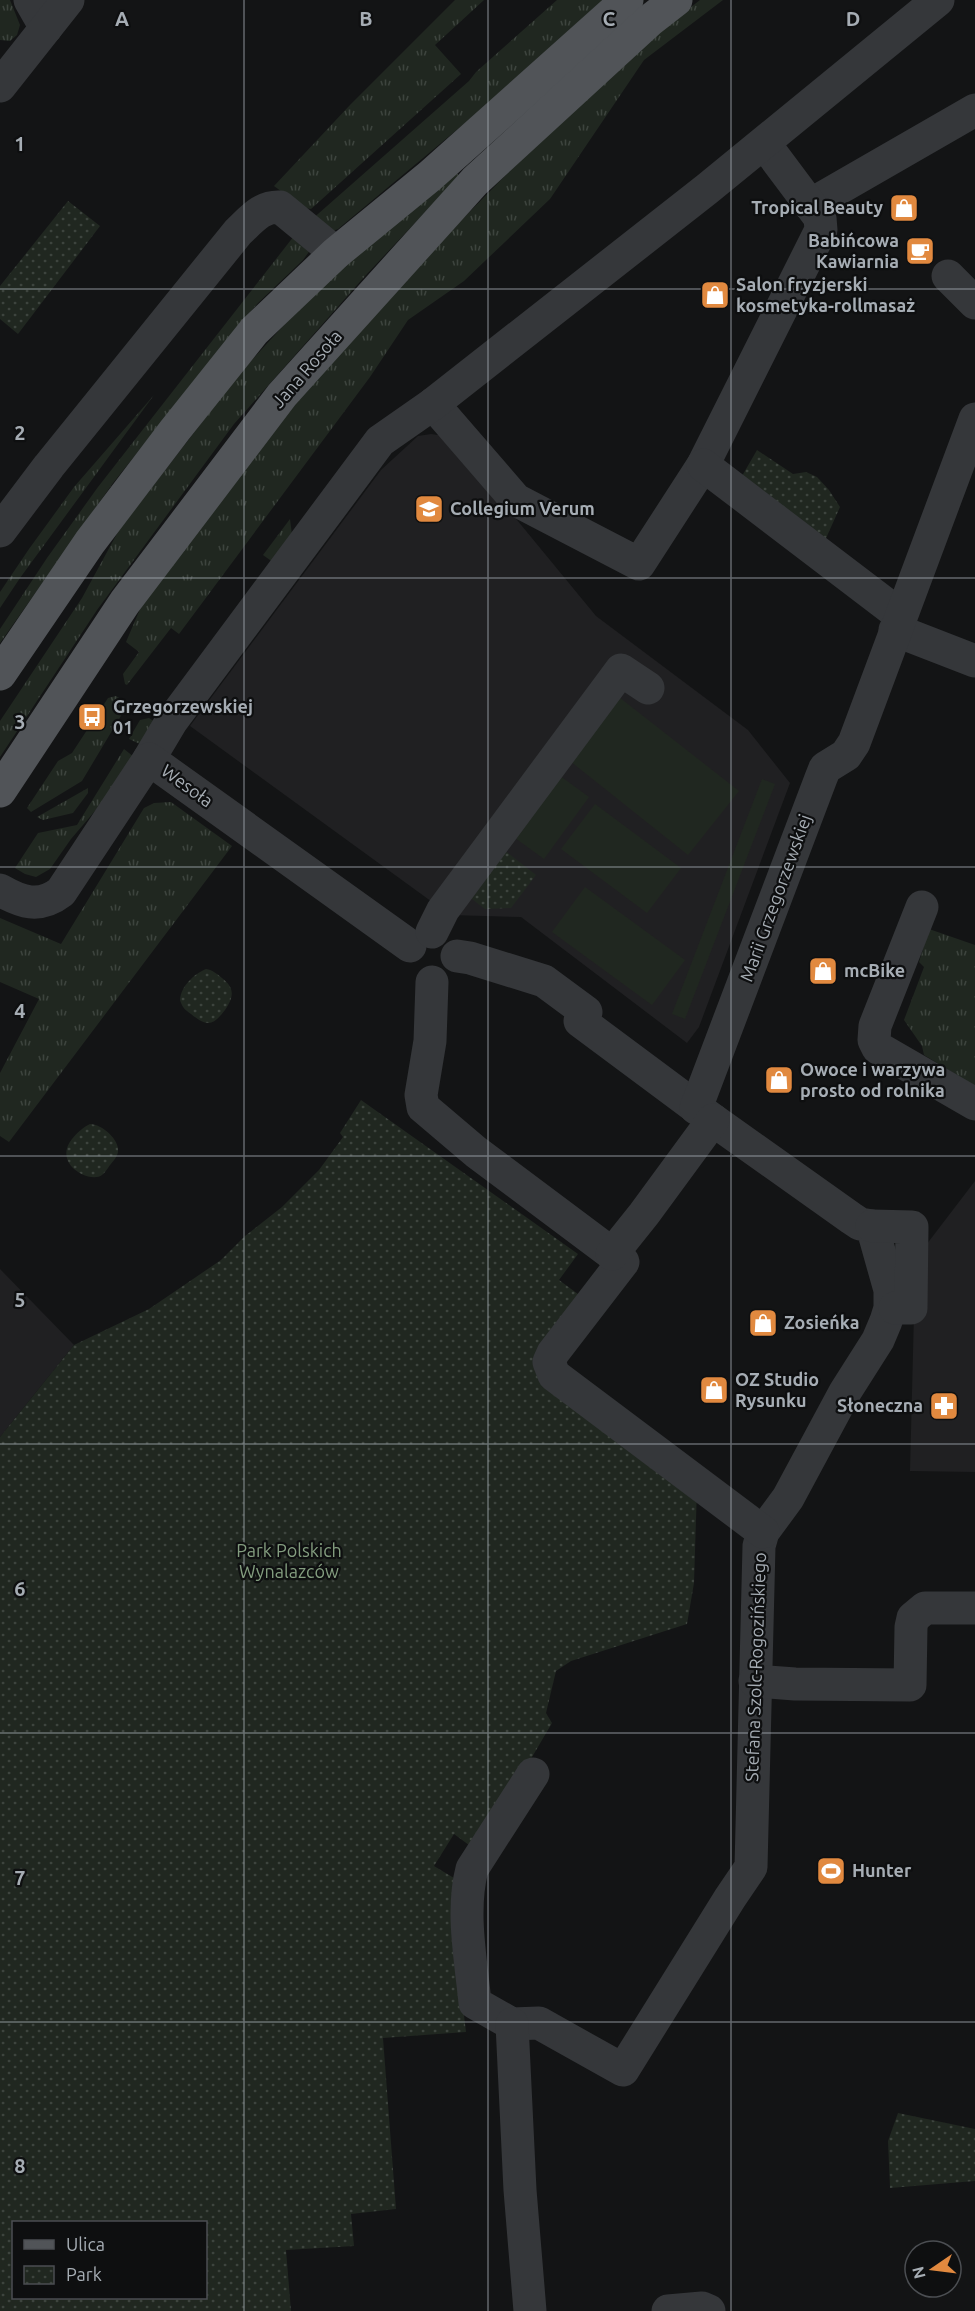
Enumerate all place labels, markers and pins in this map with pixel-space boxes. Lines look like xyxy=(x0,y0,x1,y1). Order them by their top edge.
shop icon: Tropical Beauty xyxy=(888,192,920,224)
place label: Tropical Beauty xyxy=(751,197,883,217)
place label: Babińcowa Kawiarnia xyxy=(808,230,899,271)
cafe icon: Babińcowa Kawiarnia xyxy=(904,235,936,267)
place label: Salon fryzjerski kosmetyka-rollmasaż xyxy=(736,274,915,315)
shop icon: Salon fryzjerski kosmetyka-rollmasaż xyxy=(699,279,731,311)
school or university icon: Collegium Verum xyxy=(413,493,445,525)
place label: Collegium Verum xyxy=(450,498,595,518)
place label: Grzegorzewskiej 01 xyxy=(113,696,253,737)
bus stop icon: Grzegorzewskiej 01 xyxy=(76,701,108,733)
shop icon: mcBike xyxy=(807,955,839,987)
place label: mcBike xyxy=(844,960,905,980)
place label: Owoce i warzywa prosto od rolnika xyxy=(800,1059,945,1100)
shop icon: Owoce i warzywa prosto od rolnika xyxy=(763,1064,795,1096)
shop icon: Zosieńka xyxy=(747,1307,779,1339)
place label: Zosieńka xyxy=(784,1312,860,1332)
place label: OZ Studio Rysunku xyxy=(735,1369,819,1410)
shop icon: OZ Studio Rysunku xyxy=(698,1374,730,1406)
pharmacy icon: Słoneczna xyxy=(928,1390,960,1422)
place label: Słoneczna xyxy=(837,1395,923,1415)
sports icon: Hunter xyxy=(815,1855,847,1887)
place label: Hunter xyxy=(852,1860,912,1880)

